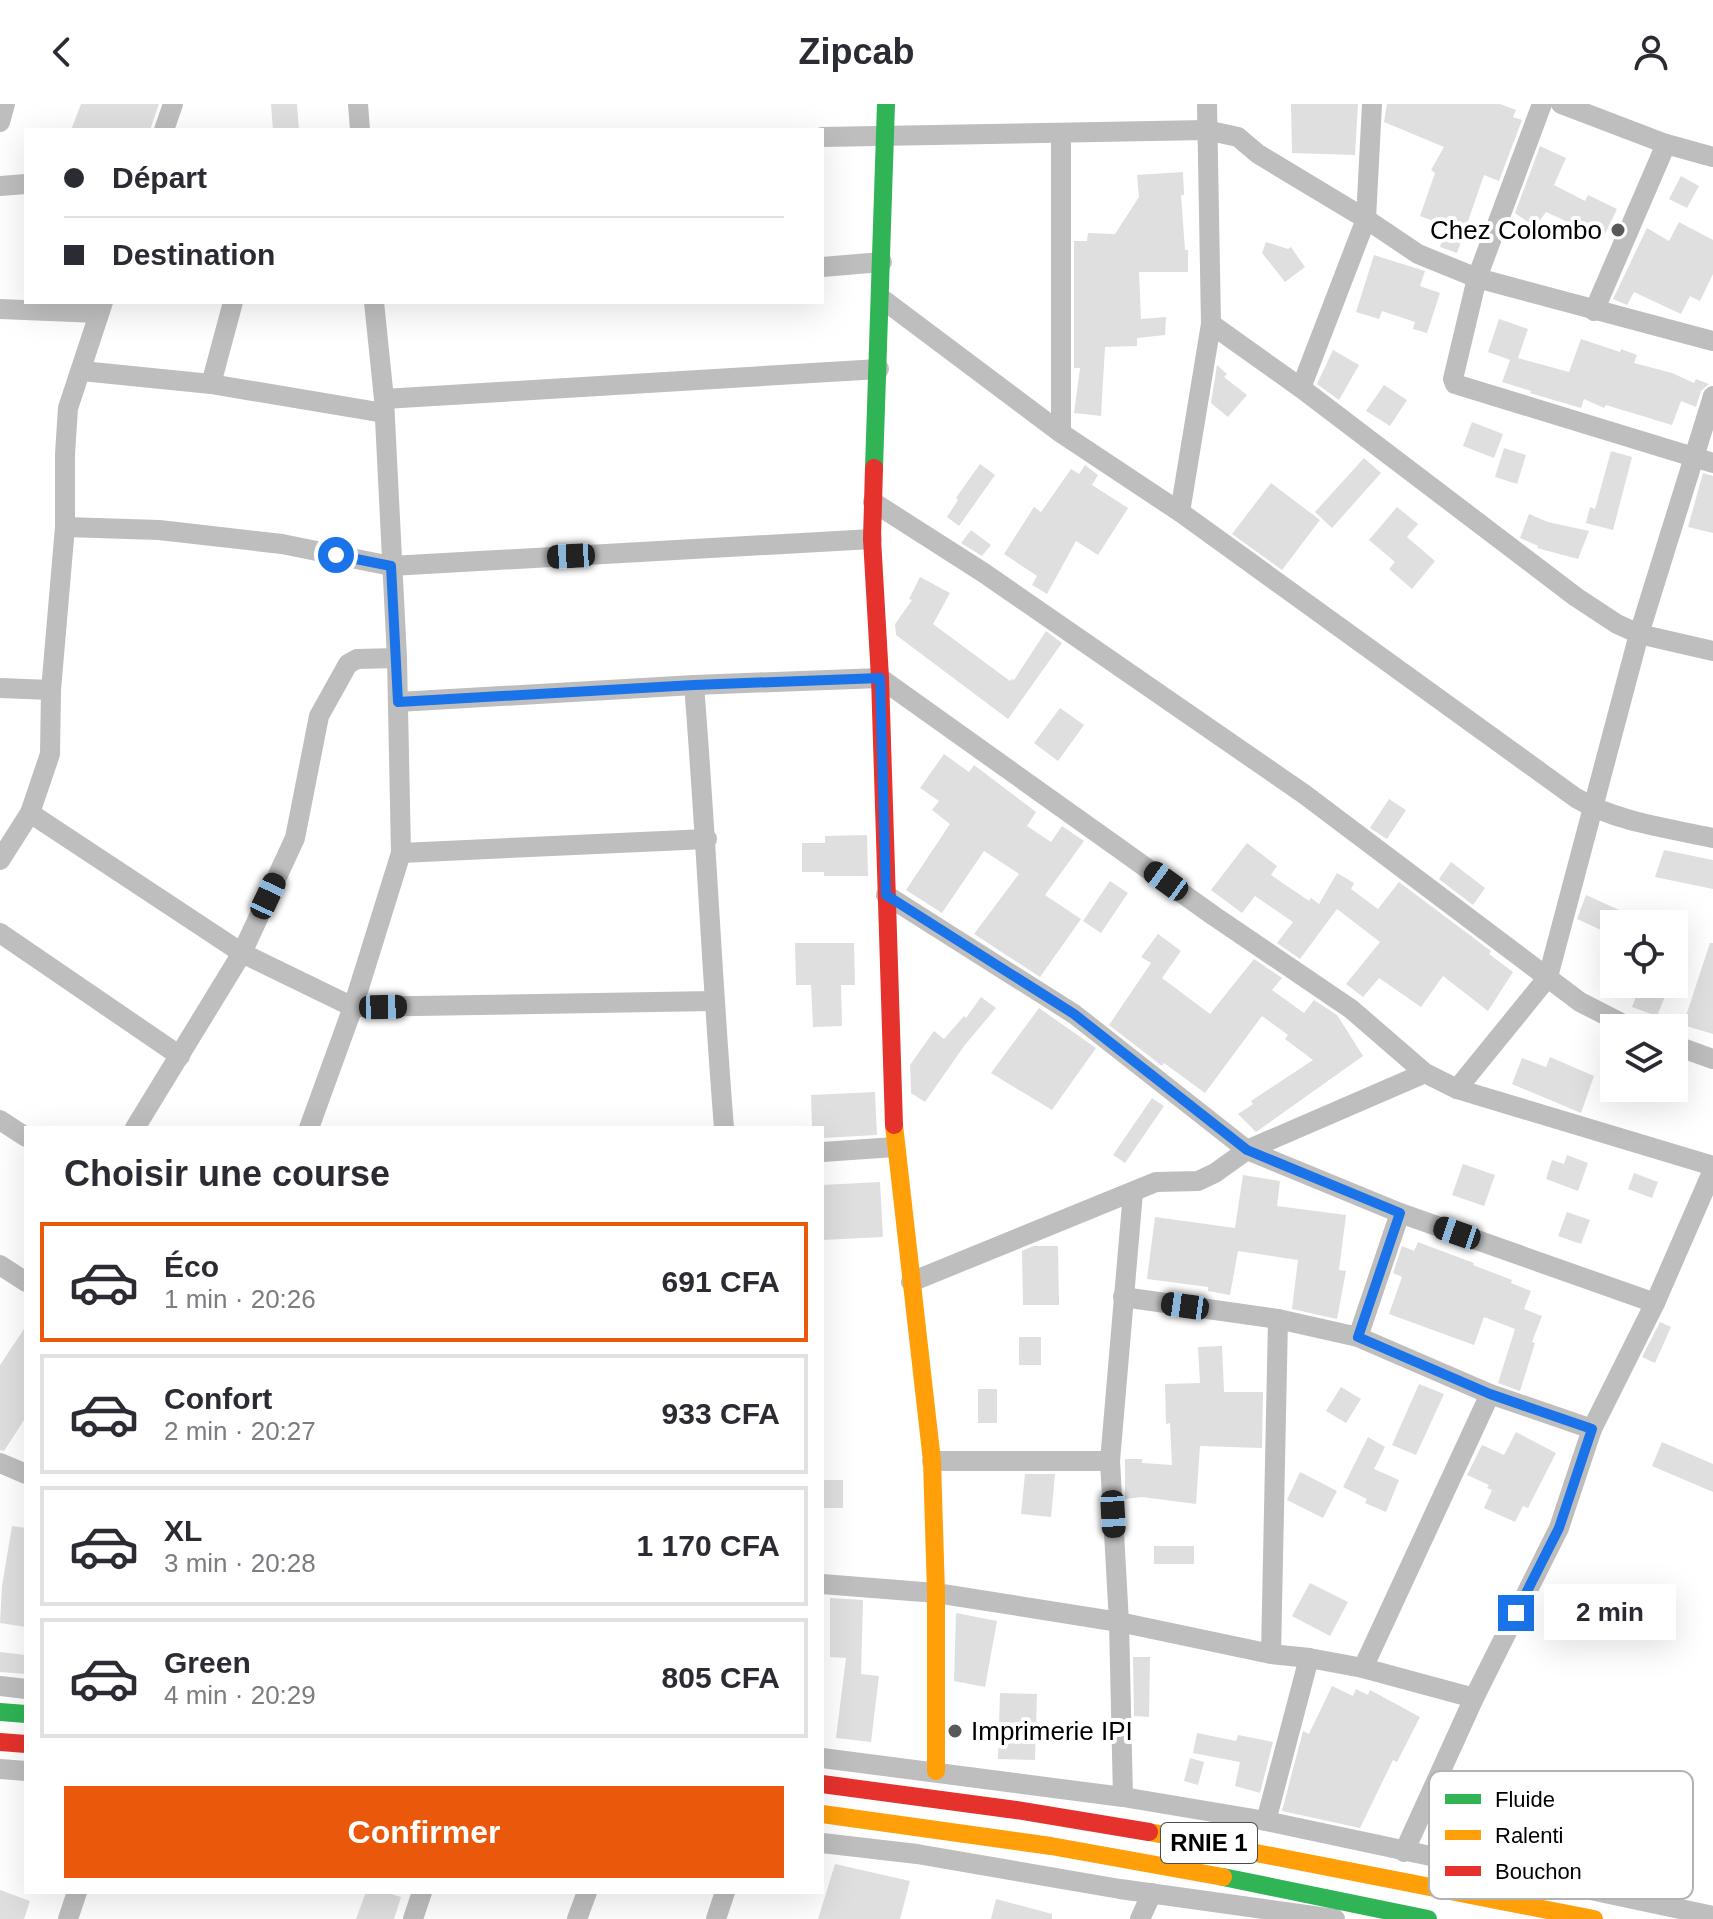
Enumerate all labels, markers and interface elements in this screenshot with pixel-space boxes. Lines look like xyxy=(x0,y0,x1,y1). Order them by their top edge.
icon: back xyxy=(40,30,84,74)
icon: person xyxy=(1629,30,1673,74)
text: Zipcab xyxy=(798,31,915,72)
text: Départ xyxy=(112,161,207,194)
place label: Chez Colombo xyxy=(1430,215,1602,245)
marker: Chez Colombo xyxy=(1609,221,1627,239)
text: Destination xyxy=(112,238,275,271)
route start xyxy=(318,537,354,573)
car xyxy=(546,543,596,569)
car xyxy=(1140,857,1192,905)
car xyxy=(247,869,289,923)
map controls xyxy=(1600,910,1688,1102)
button: locate xyxy=(1600,910,1688,998)
car xyxy=(359,995,407,1019)
button: layers xyxy=(1600,1014,1688,1102)
text: Choisir une course xyxy=(64,1153,390,1194)
car xyxy=(1430,1214,1484,1252)
icon: car xyxy=(68,1246,140,1318)
text: Éco xyxy=(164,1250,219,1283)
text: 691 CFA xyxy=(662,1265,780,1298)
text: 1 min · 20:26 xyxy=(164,1284,316,1314)
car xyxy=(1160,1291,1210,1321)
icon: car xyxy=(68,1378,140,1450)
text: Confort xyxy=(164,1382,272,1415)
text: 933 CFA xyxy=(662,1397,780,1430)
text: 2 min · 20:27 xyxy=(164,1416,316,1446)
car xyxy=(1100,1489,1126,1539)
icon: car xyxy=(68,1510,140,1582)
text: XL xyxy=(164,1514,202,1547)
text: 1 170 CFA xyxy=(637,1529,780,1562)
text: 3 min · 20:28 xyxy=(164,1548,316,1578)
callout: 2 min xyxy=(1544,1585,1676,1641)
route end xyxy=(1498,1595,1534,1631)
text: 2 min xyxy=(1576,1597,1644,1627)
icon: car xyxy=(68,1642,140,1714)
text: Green xyxy=(164,1646,251,1679)
text: 805 CFA xyxy=(662,1661,780,1694)
text: 4 min · 20:29 xyxy=(164,1680,316,1710)
place label: Imprimerie IPI xyxy=(971,1716,1133,1746)
marker: Imprimerie IPI xyxy=(946,1722,964,1740)
legend xyxy=(1429,1771,1693,1899)
button: Confirmer xyxy=(64,1786,784,1878)
text: Fluide xyxy=(1495,1787,1555,1812)
road number: RNIE 1 xyxy=(1161,1823,1257,1863)
text: Ralenti xyxy=(1495,1823,1563,1848)
text: Bouchon xyxy=(1495,1859,1582,1884)

